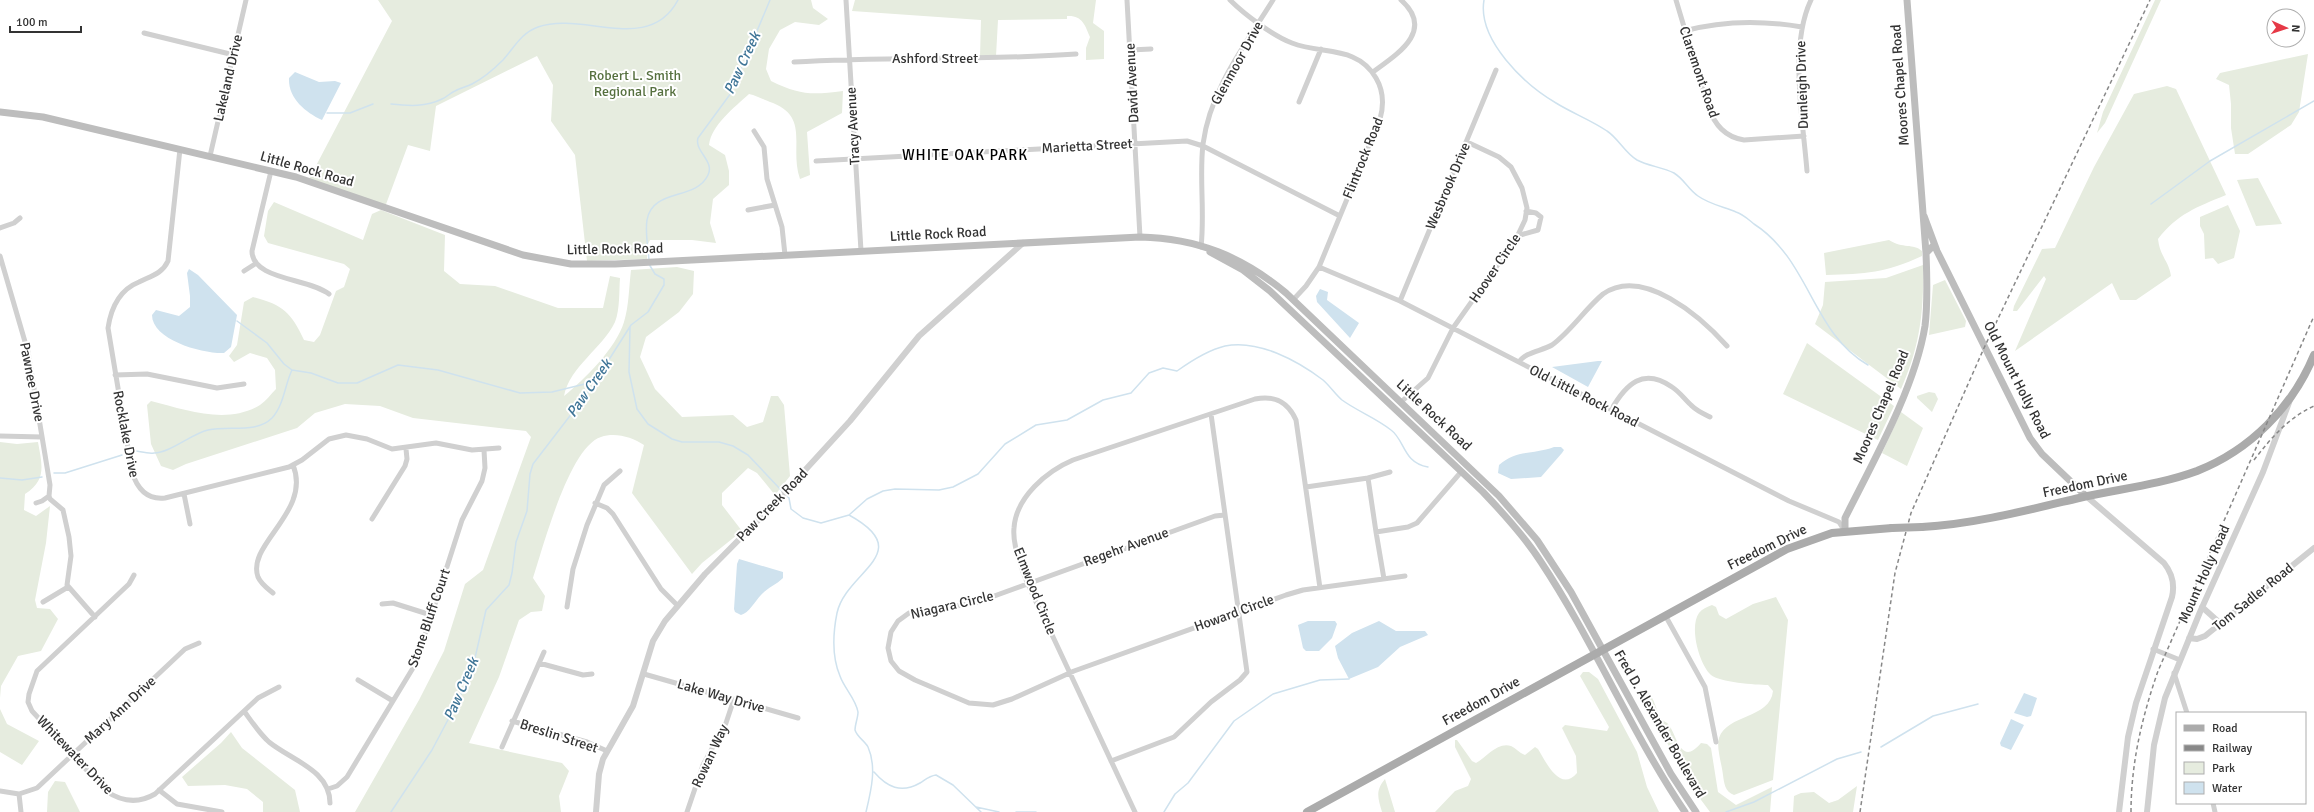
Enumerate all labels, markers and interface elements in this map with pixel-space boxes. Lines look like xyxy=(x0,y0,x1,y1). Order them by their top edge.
scale bar xyxy=(10,8,81,34)
north arrow xyxy=(2266,8,2306,48)
text: 100 m xyxy=(16,15,48,30)
street label: Glenmoor Drive xyxy=(1207,18,1267,108)
street label: Claremont Road xyxy=(1675,24,1723,120)
street label: Moores Chapel Road xyxy=(1887,24,1913,146)
text: N xyxy=(2289,24,2302,33)
water label: Paw Creek xyxy=(720,28,765,97)
street label: Lakeland Drive xyxy=(210,33,246,123)
street label: Dunleigh Drive xyxy=(1792,40,1812,130)
street label: David Avenue xyxy=(1121,43,1143,123)
street label: Ashford Street xyxy=(892,50,978,67)
park label: Robert L. Smith Regional Park xyxy=(589,67,681,100)
street label: Tracy Avenue xyxy=(842,86,864,166)
street label: Flintrock Road xyxy=(1339,115,1387,201)
street label: Marietta Street xyxy=(1041,135,1133,157)
street label: Wesbrook Drive xyxy=(1422,140,1474,232)
district label: WHITE OAK PARK xyxy=(902,146,1028,164)
street label: Little Rock Road xyxy=(258,147,356,191)
street label: Little Rock Road xyxy=(889,223,987,245)
street label: Hoover Circle xyxy=(1466,230,1524,306)
street label: Little Rock Road xyxy=(566,240,664,258)
street label: Old Mount Holly Road xyxy=(1980,318,2054,442)
street label: Pawnee Drive xyxy=(16,341,48,423)
street label: Moores Chapel Road xyxy=(1849,348,1913,466)
water label: Paw Creek xyxy=(563,354,616,420)
street label: Old Little Rock Road xyxy=(1526,361,1642,431)
street label: Little Rock Road xyxy=(1393,376,1475,454)
street label: Rocklake Drive xyxy=(109,389,143,479)
street label: Paw Creek Road xyxy=(733,465,811,545)
street label: Freedom Drive xyxy=(2041,467,2129,501)
street label: Freedom Drive xyxy=(1725,520,1809,574)
street label: Mount Holly Road xyxy=(2175,522,2233,626)
street label: Regehr Avenue xyxy=(1081,524,1171,570)
street label: Elmwood Circle xyxy=(1010,545,1060,637)
street label: Tom Sadler Road xyxy=(2209,559,2297,635)
street label: Stone Bluff Court xyxy=(404,566,454,670)
street label: Niagara Circle xyxy=(909,587,995,623)
street label: Howard Circle xyxy=(1192,591,1276,635)
street label: Fred D. Alexander Boulevard xyxy=(1611,647,1709,801)
water label: Paw Creek xyxy=(440,653,483,723)
street label: Mary Ann Drive xyxy=(81,672,159,748)
street label: Freedom Drive xyxy=(1439,673,1523,729)
street label: Lake Way Drive xyxy=(675,675,767,717)
street label: Whitewater Drive xyxy=(33,712,117,798)
legend xyxy=(2176,712,2306,804)
street label: Breslin Street xyxy=(518,715,600,757)
street label: Rowan Way xyxy=(688,721,732,790)
text: Road xyxy=(2212,721,2238,736)
text: Railway xyxy=(2212,741,2252,756)
text: Park xyxy=(2212,761,2235,776)
text: Water xyxy=(2212,781,2243,796)

